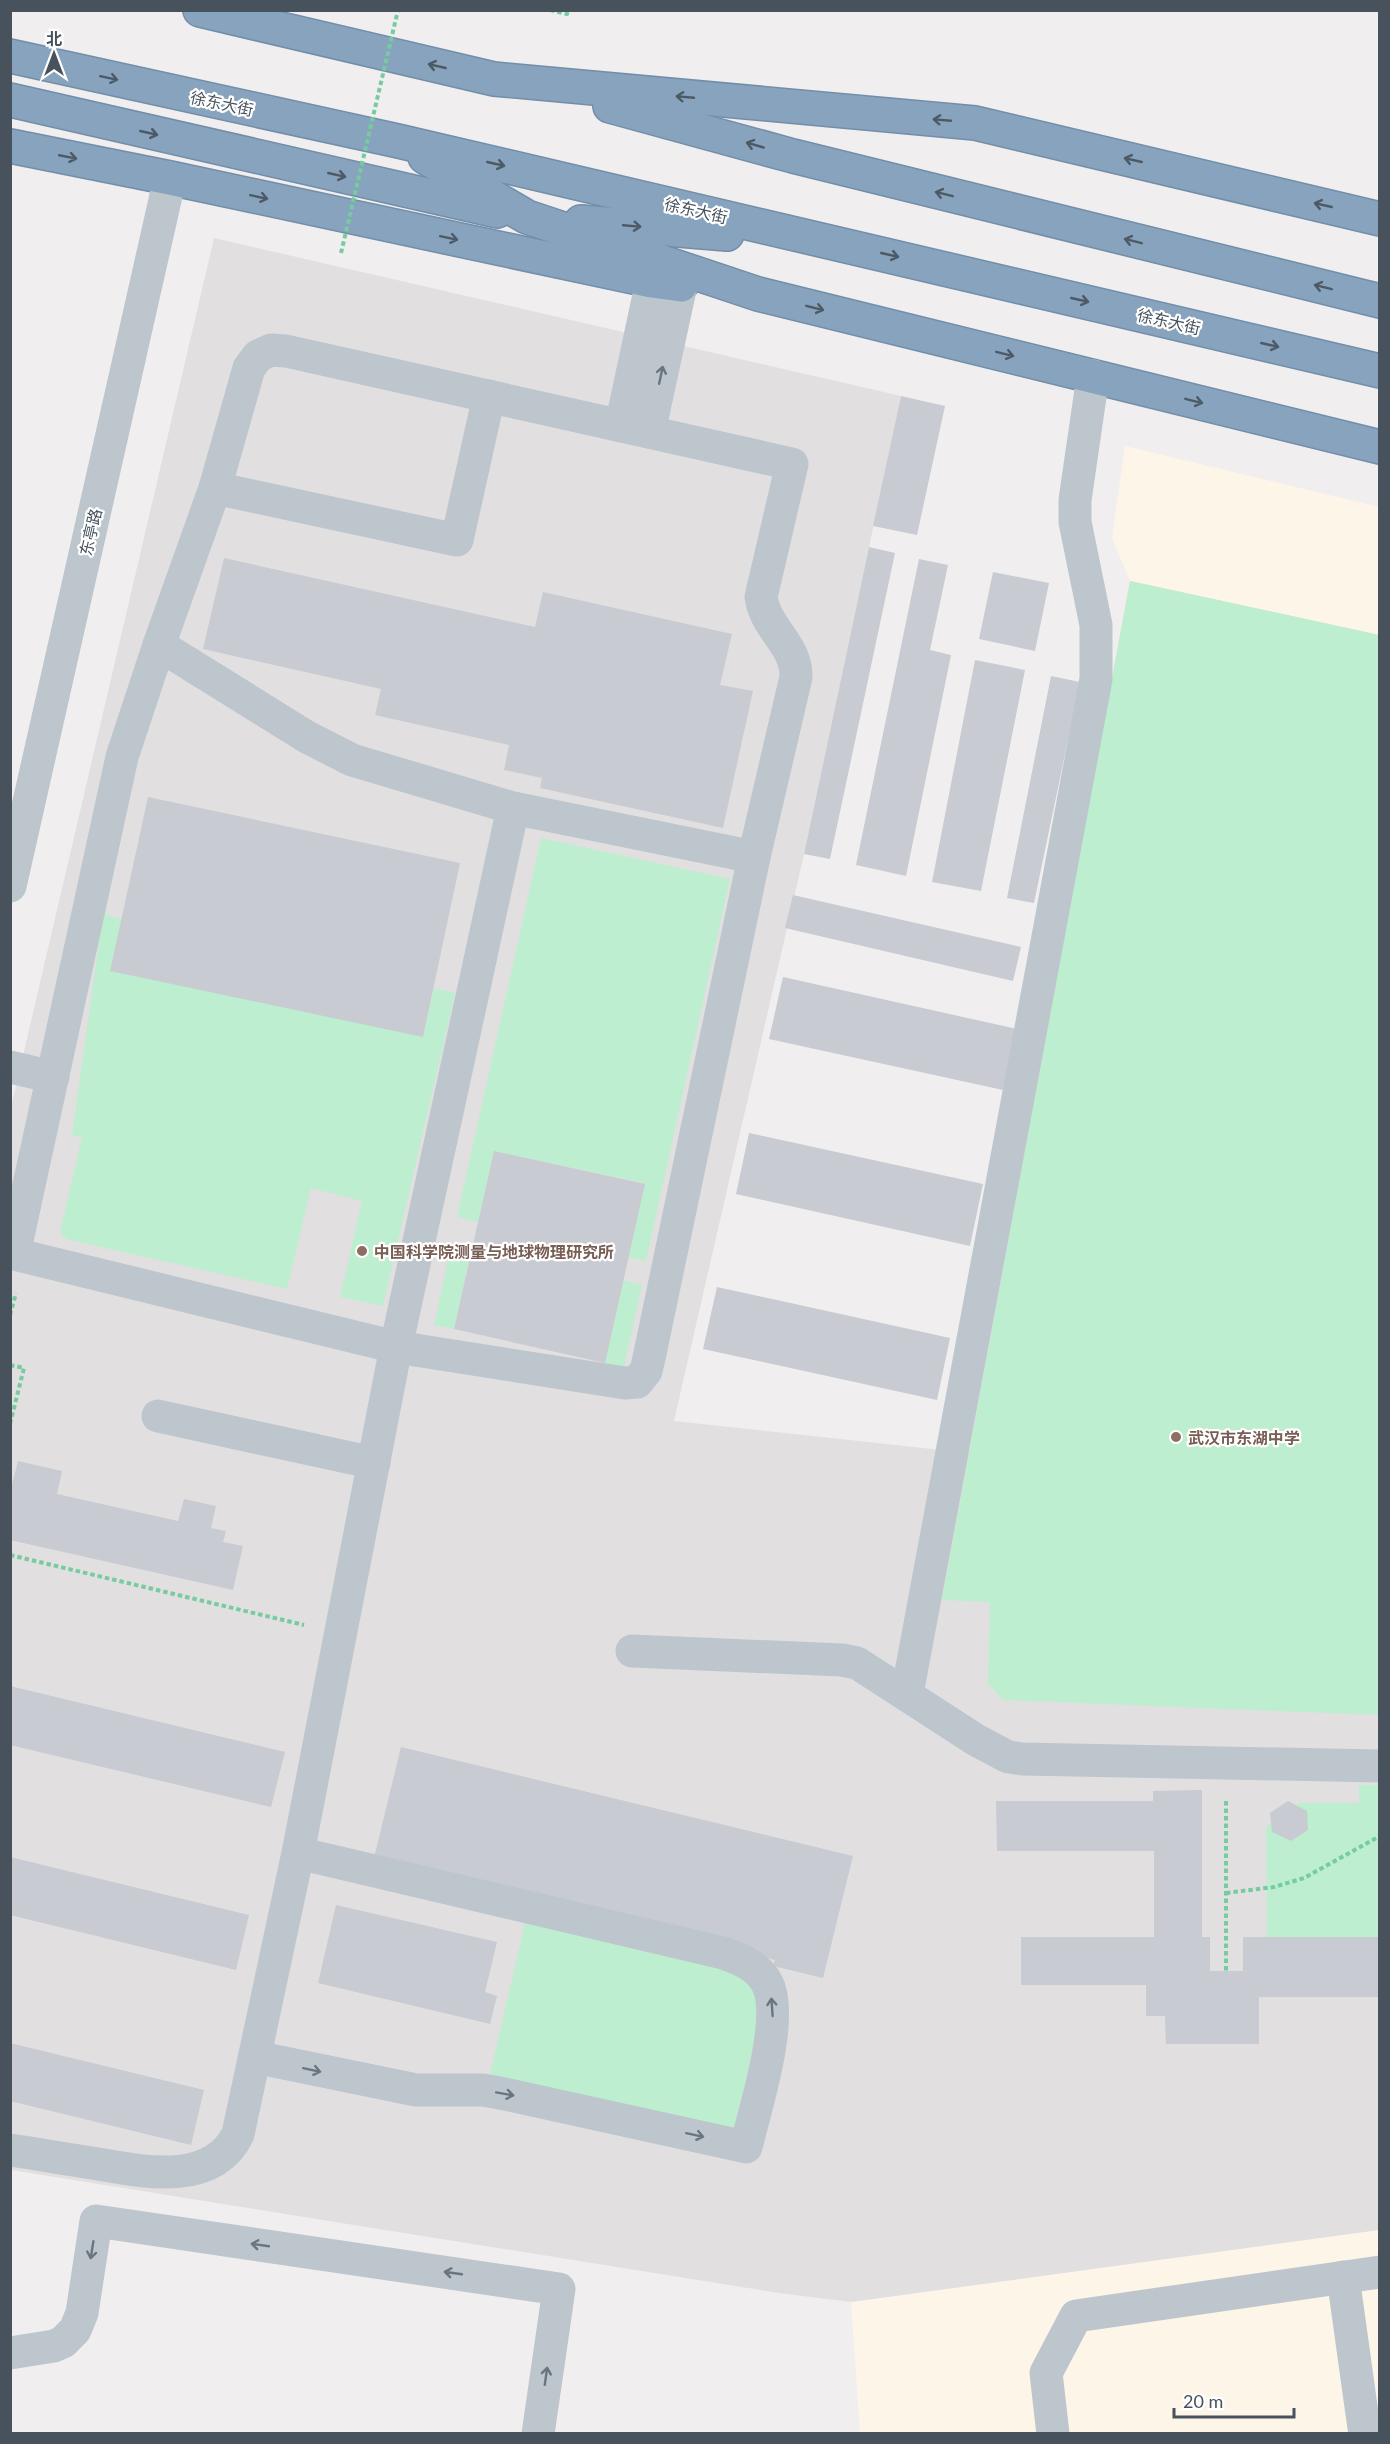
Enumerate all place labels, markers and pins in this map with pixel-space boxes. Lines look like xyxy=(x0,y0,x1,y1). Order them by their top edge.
place label: 中国科学院测量与地球物理研究所 xyxy=(374,1242,614,1261)
marker: 中国科学院测量与地球物理研究所 xyxy=(355,1244,369,1258)
place label: 武汉市东湖中学 xyxy=(1188,1428,1300,1447)
marker: 武汉市东湖中学 xyxy=(1169,1430,1183,1444)

